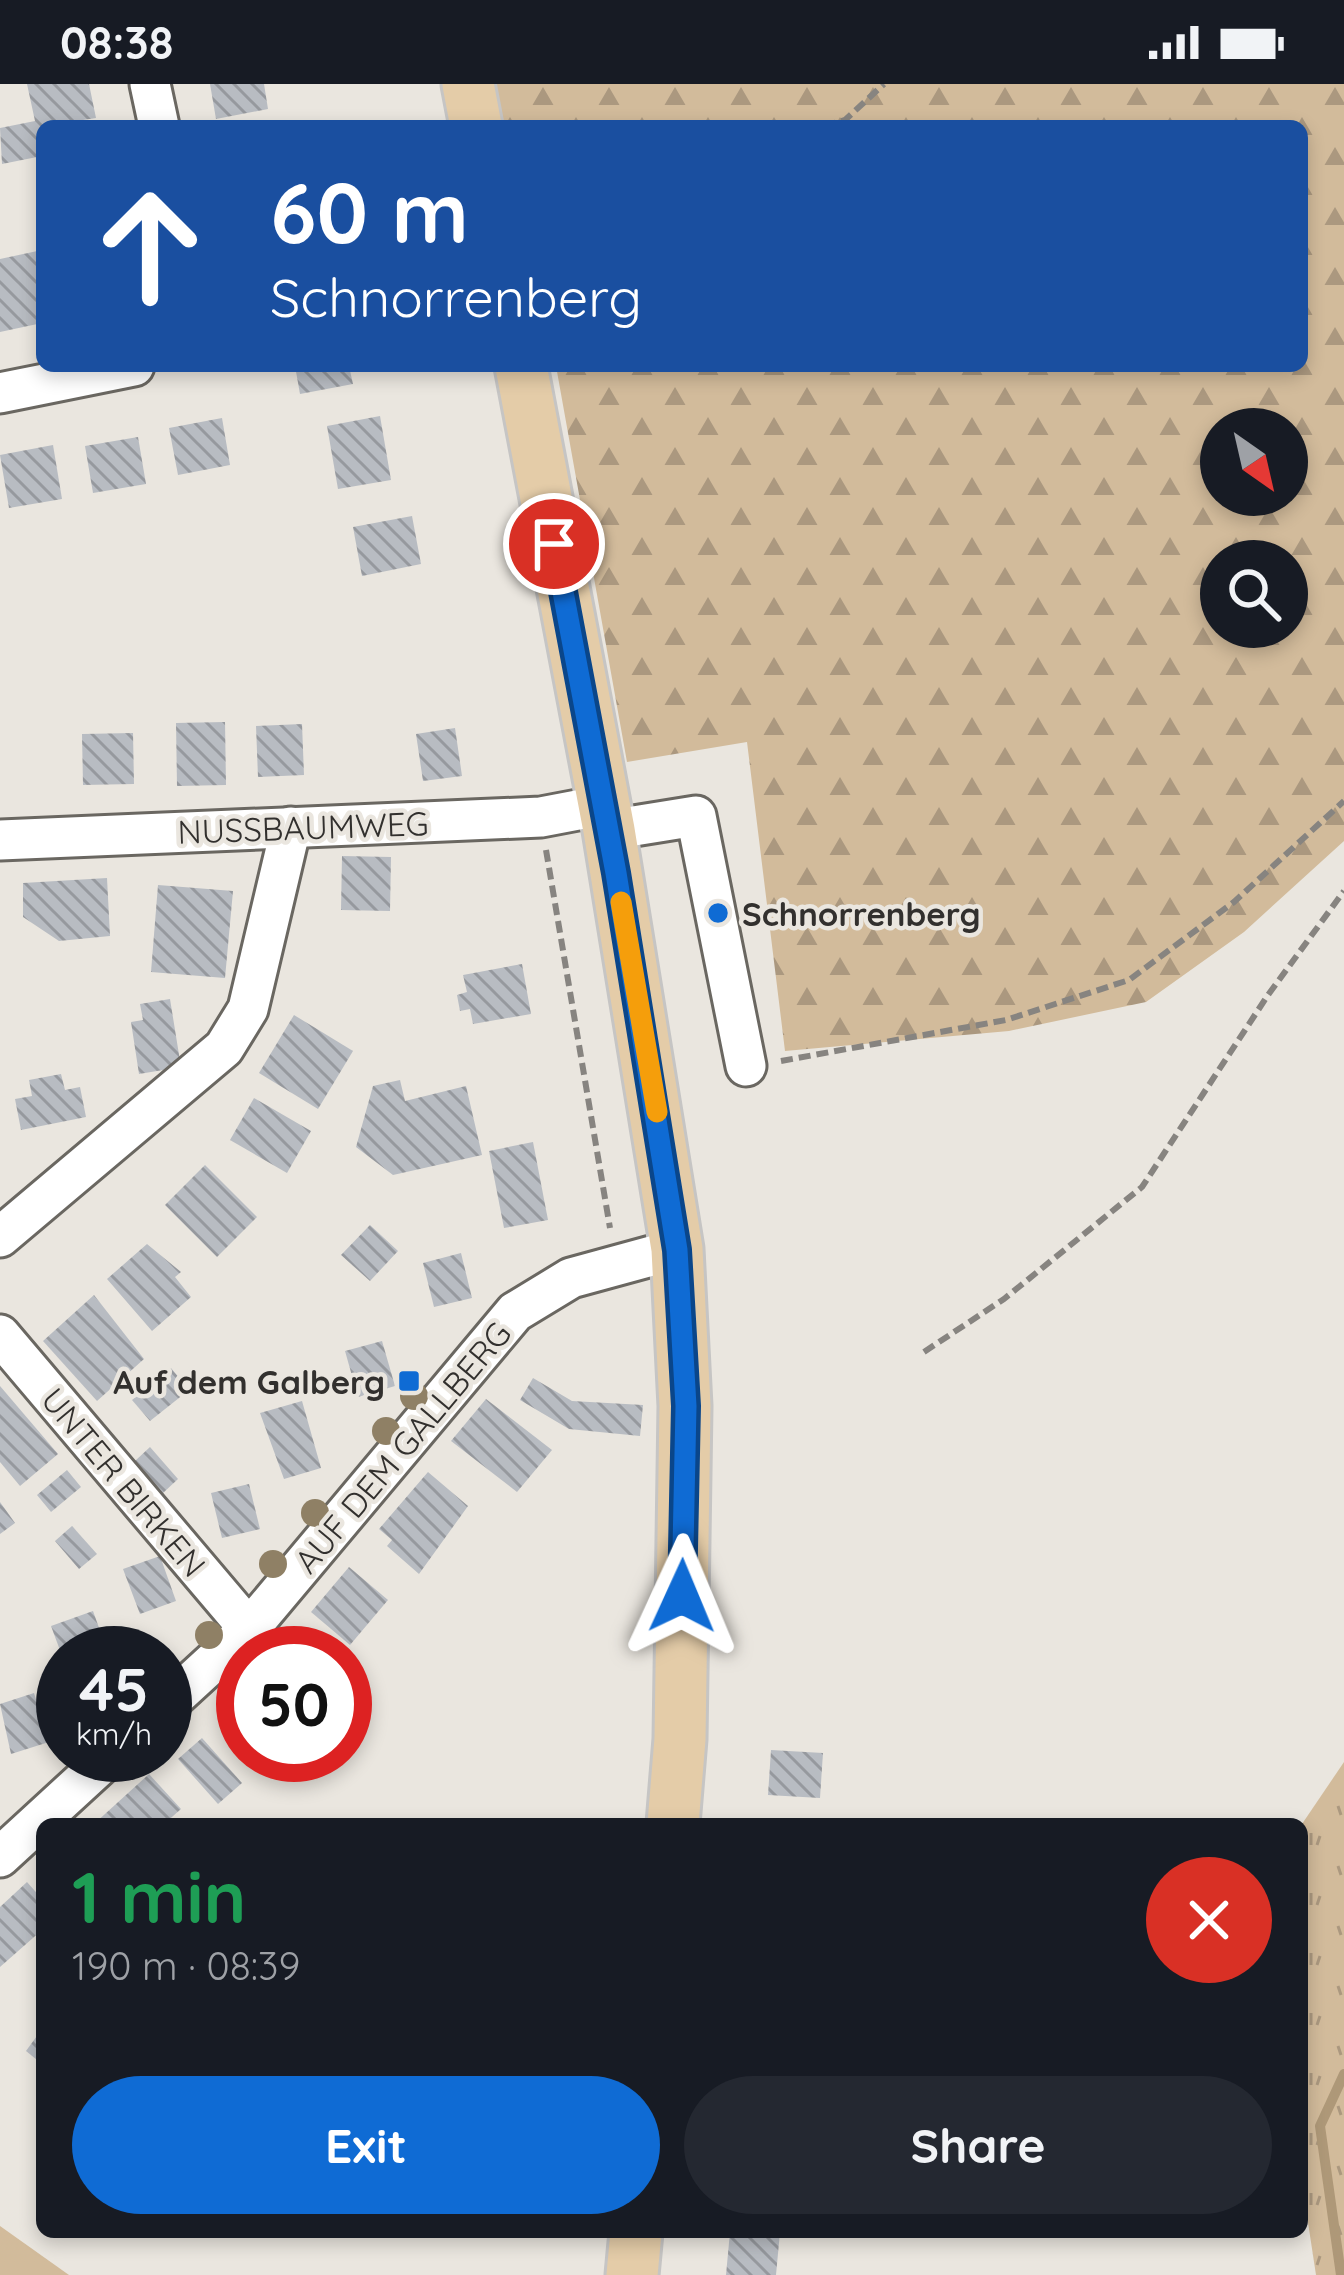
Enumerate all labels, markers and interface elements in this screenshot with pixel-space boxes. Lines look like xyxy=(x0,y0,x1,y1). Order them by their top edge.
text: 08:38 xyxy=(60,14,173,70)
text: 60 m xyxy=(270,159,469,264)
icon: ahead xyxy=(72,168,228,324)
text: Schnorrenberg xyxy=(270,263,642,331)
north arrow xyxy=(1200,408,1308,516)
map controls xyxy=(1200,408,1308,648)
pin xyxy=(503,493,605,595)
icon: arrive xyxy=(521,511,587,577)
button: search xyxy=(1200,540,1308,648)
street label: NUSSBAUMWEG xyxy=(177,802,429,852)
place label: Schnorrenberg xyxy=(742,893,981,934)
marker: Schnorrenberg xyxy=(705,900,731,926)
street label: AUF DEM GALLBERG xyxy=(285,1313,519,1581)
place label: Auf dem Galberg xyxy=(113,1361,385,1402)
marker: Auf dem Galberg xyxy=(396,1368,422,1394)
street label: UNTER BIRKEN xyxy=(33,1379,215,1585)
position arrow xyxy=(619,1533,745,1659)
speed limit sign: 50 xyxy=(216,1626,372,1782)
text: 45 xyxy=(79,1651,149,1726)
text: km/h xyxy=(76,1715,152,1753)
text: 1 min xyxy=(72,1851,246,1941)
button: close xyxy=(1146,1857,1272,1983)
text: 190 m · 08:39 xyxy=(72,1941,300,1990)
button: Exit xyxy=(72,2076,660,2214)
button: Share xyxy=(684,2076,1272,2214)

